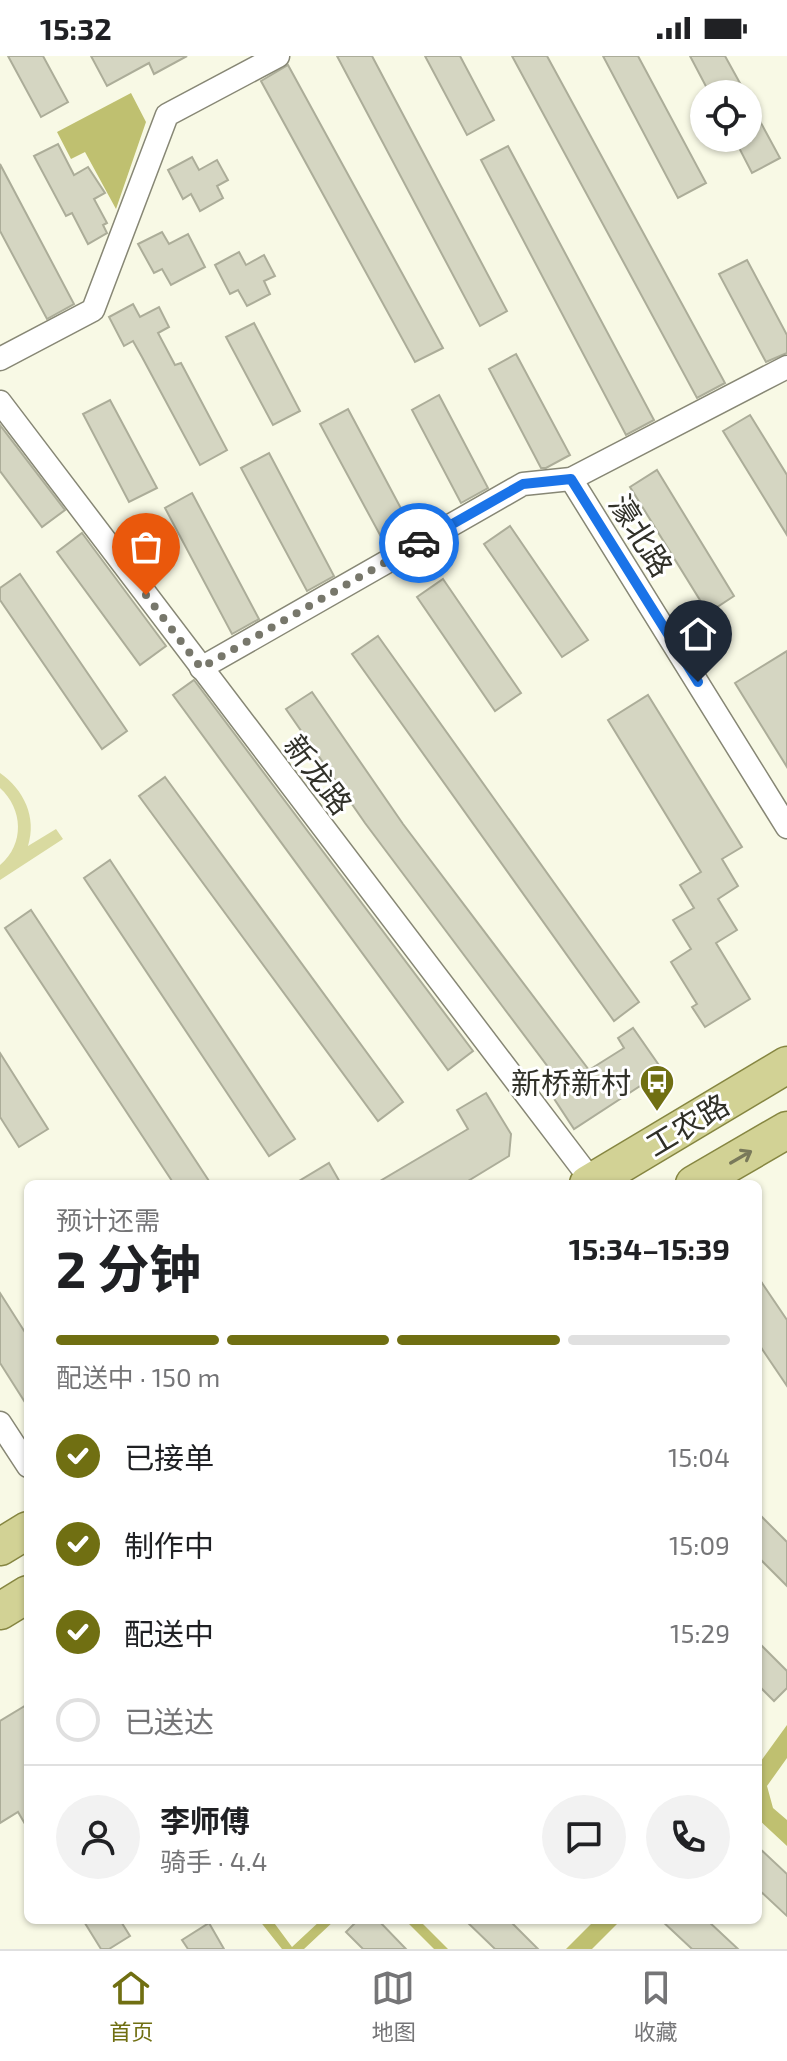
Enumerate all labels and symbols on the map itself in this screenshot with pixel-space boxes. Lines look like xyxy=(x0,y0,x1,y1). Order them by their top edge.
street label: 濠北路 xyxy=(603,487,681,583)
courier xyxy=(379,503,459,583)
pin xyxy=(112,513,180,595)
pin xyxy=(664,600,732,682)
street label: 新龙路 xyxy=(278,727,360,821)
bus stop icon: 新桥新村 xyxy=(638,1063,676,1113)
place label: 新桥新村 xyxy=(511,1064,631,1100)
street label: 工农路 xyxy=(639,1085,735,1163)
one-way arrow xyxy=(729,1149,752,1165)

